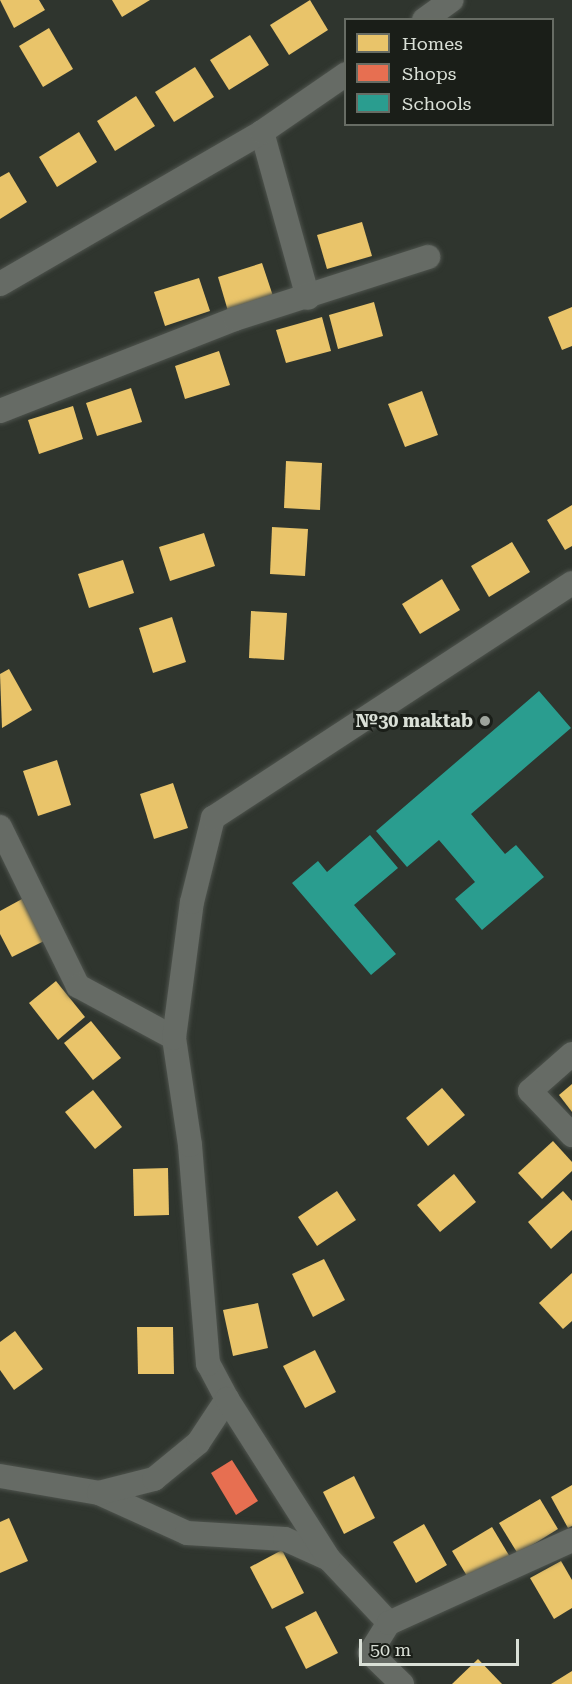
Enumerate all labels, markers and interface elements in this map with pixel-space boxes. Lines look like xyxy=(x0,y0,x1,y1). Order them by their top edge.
legend xyxy=(344,18,554,126)
text: Homes xyxy=(402,33,463,54)
text: Shops xyxy=(402,63,456,84)
text: Schools xyxy=(402,93,471,114)
place label: №30 maktab xyxy=(356,710,473,732)
marker: №30 maktab xyxy=(478,714,492,728)
scale bar xyxy=(362,1627,522,1665)
text: 50 m xyxy=(370,1639,411,1660)

